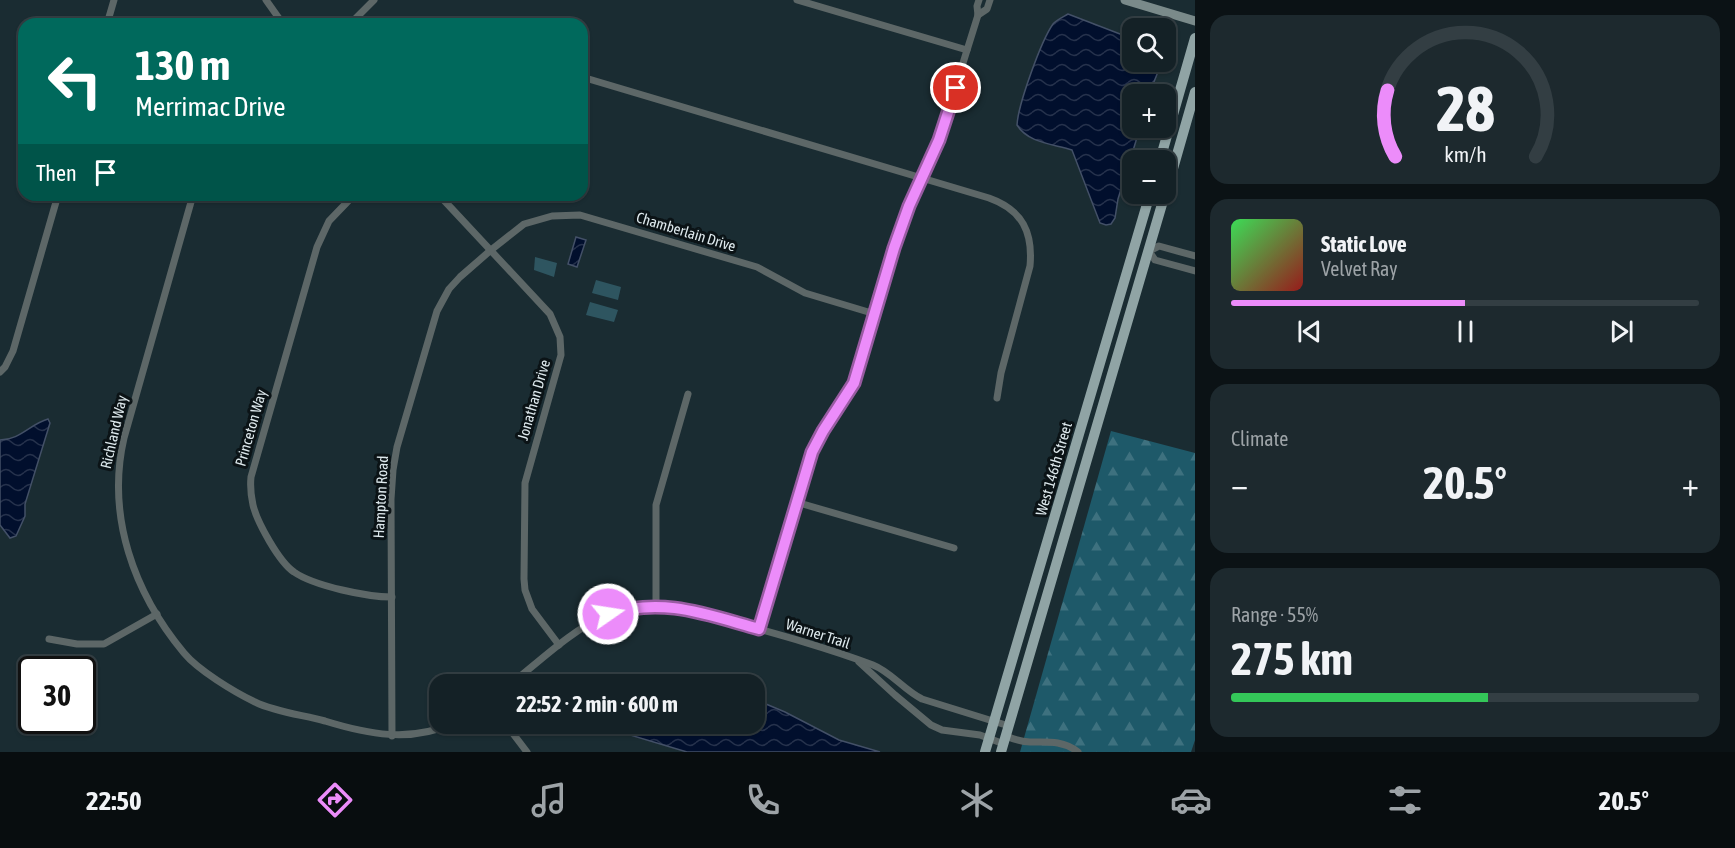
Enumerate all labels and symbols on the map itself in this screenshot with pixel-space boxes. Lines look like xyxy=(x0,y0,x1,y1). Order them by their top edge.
pin xyxy=(930,62,981,113)
street label: Chamberlain Drive xyxy=(634,208,738,255)
street label: Jonathan Drive xyxy=(514,357,553,442)
street label: Princeton Way xyxy=(231,388,270,468)
street label: Richland Way xyxy=(97,394,130,470)
street label: West 146th Street xyxy=(1032,420,1075,518)
street label: Hampton Road xyxy=(370,455,391,539)
position arrow xyxy=(576,582,640,646)
street label: Warner Trail xyxy=(784,615,852,652)
speed limit sign: 30 xyxy=(18,656,96,734)

